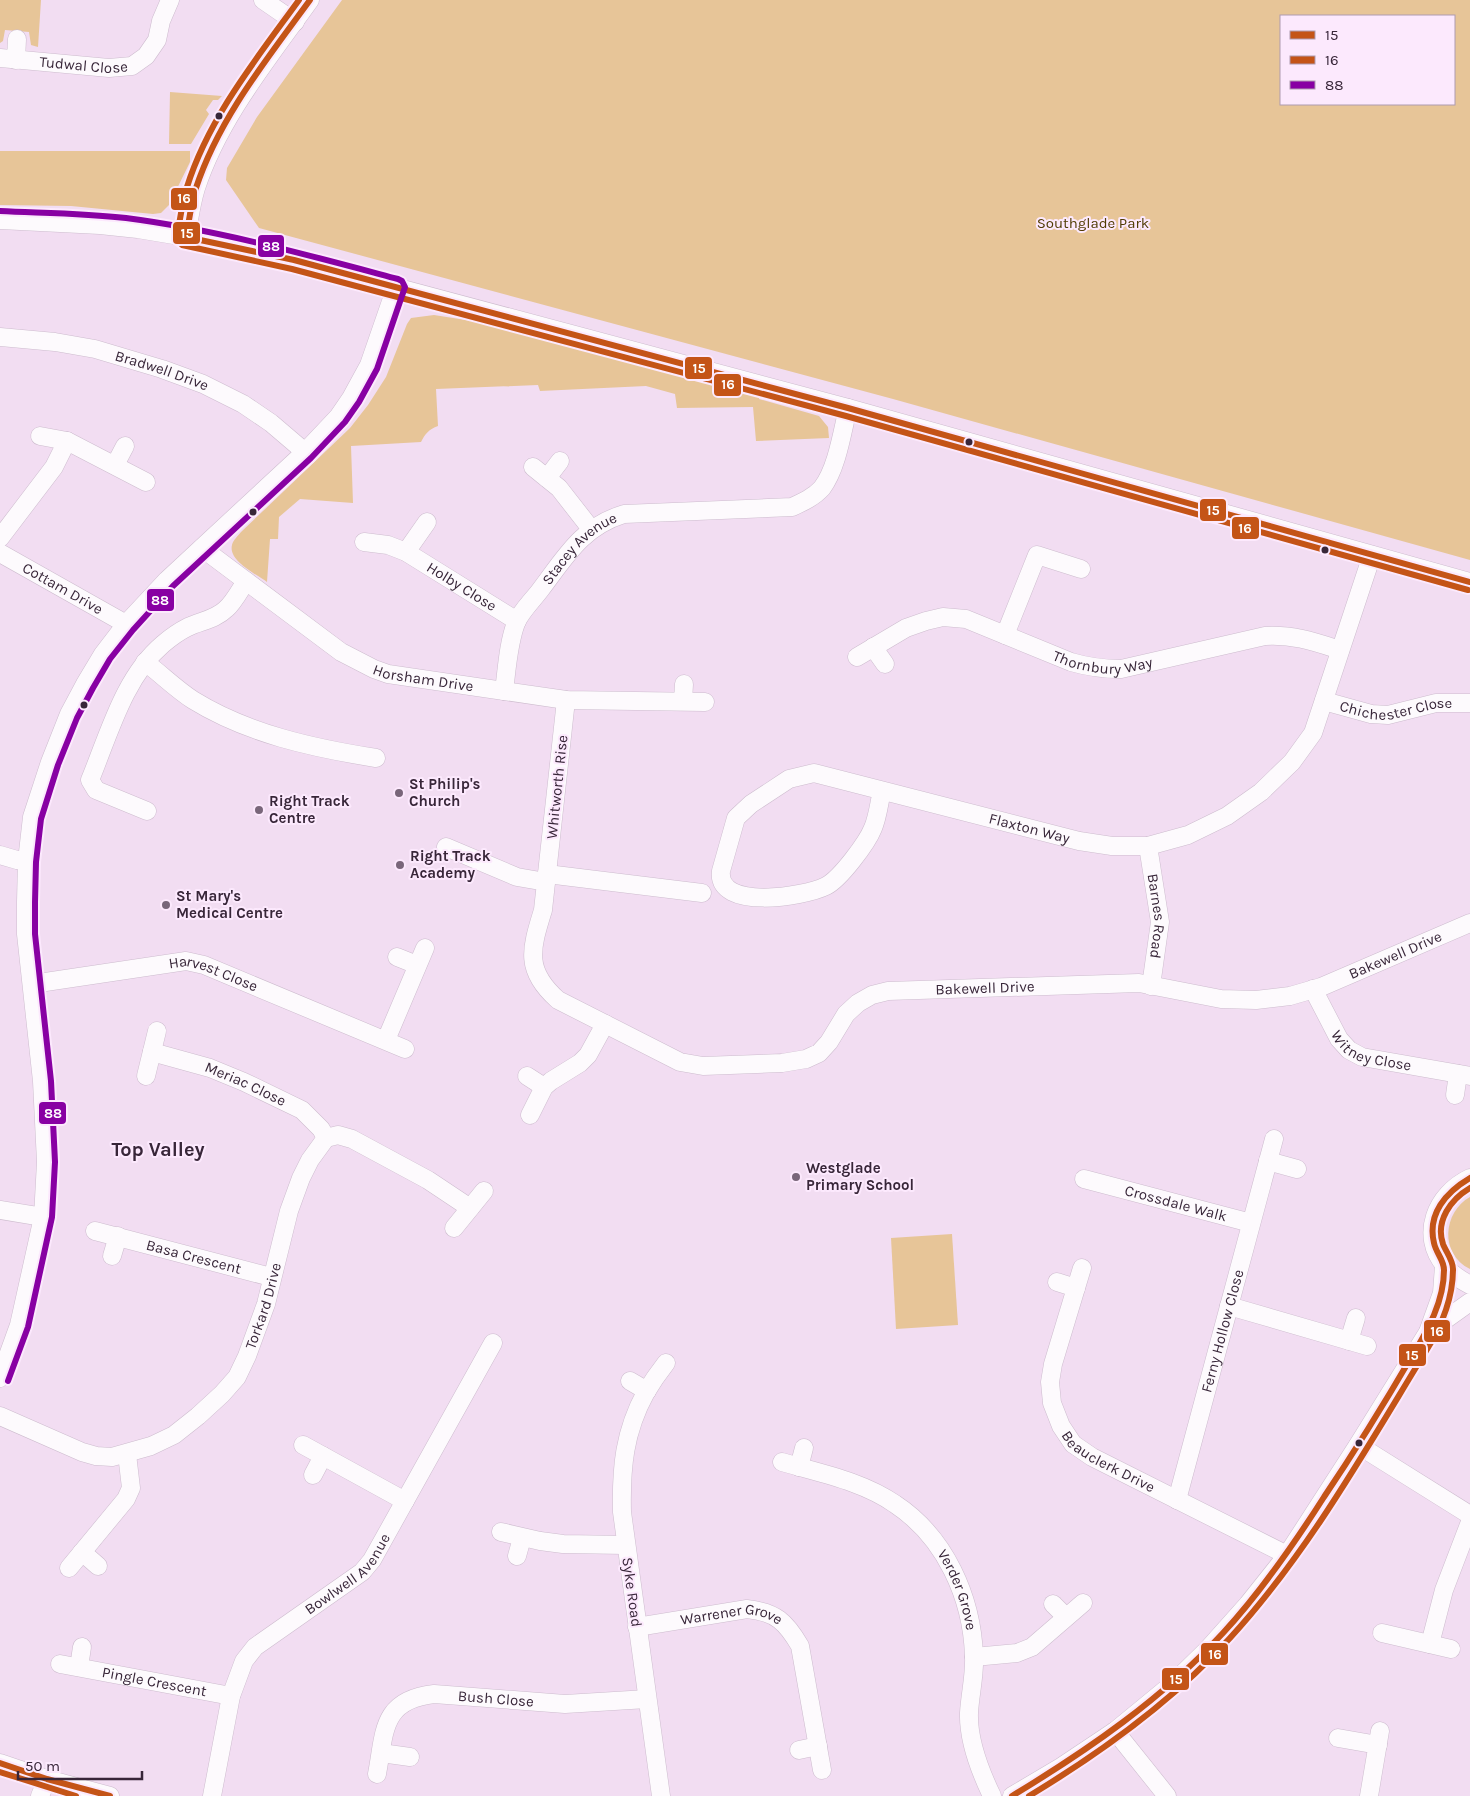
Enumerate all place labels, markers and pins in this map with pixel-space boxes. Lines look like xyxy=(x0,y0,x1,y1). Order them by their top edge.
unlabelled marker xyxy=(214,111,224,121)
unlabelled marker xyxy=(964,437,974,447)
unlabelled marker xyxy=(248,507,258,517)
unlabelled marker xyxy=(1320,545,1330,555)
unlabelled marker xyxy=(79,700,89,710)
place label: St Philip's Church xyxy=(409,775,481,810)
marker: St Philip's Church xyxy=(393,787,405,799)
place label: Right Track Centre xyxy=(269,792,350,827)
marker: Right Track Centre xyxy=(253,804,265,816)
place label: Right Track Academy xyxy=(410,847,491,882)
marker: Right Track Academy xyxy=(394,859,406,871)
place label: St Mary's Medical Centre xyxy=(176,887,283,922)
marker: St Mary's Medical Centre xyxy=(160,899,172,911)
place label: Westglade Primary School xyxy=(806,1159,914,1194)
marker: Westglade Primary School xyxy=(790,1171,802,1183)
unlabelled marker xyxy=(1354,1438,1364,1448)

